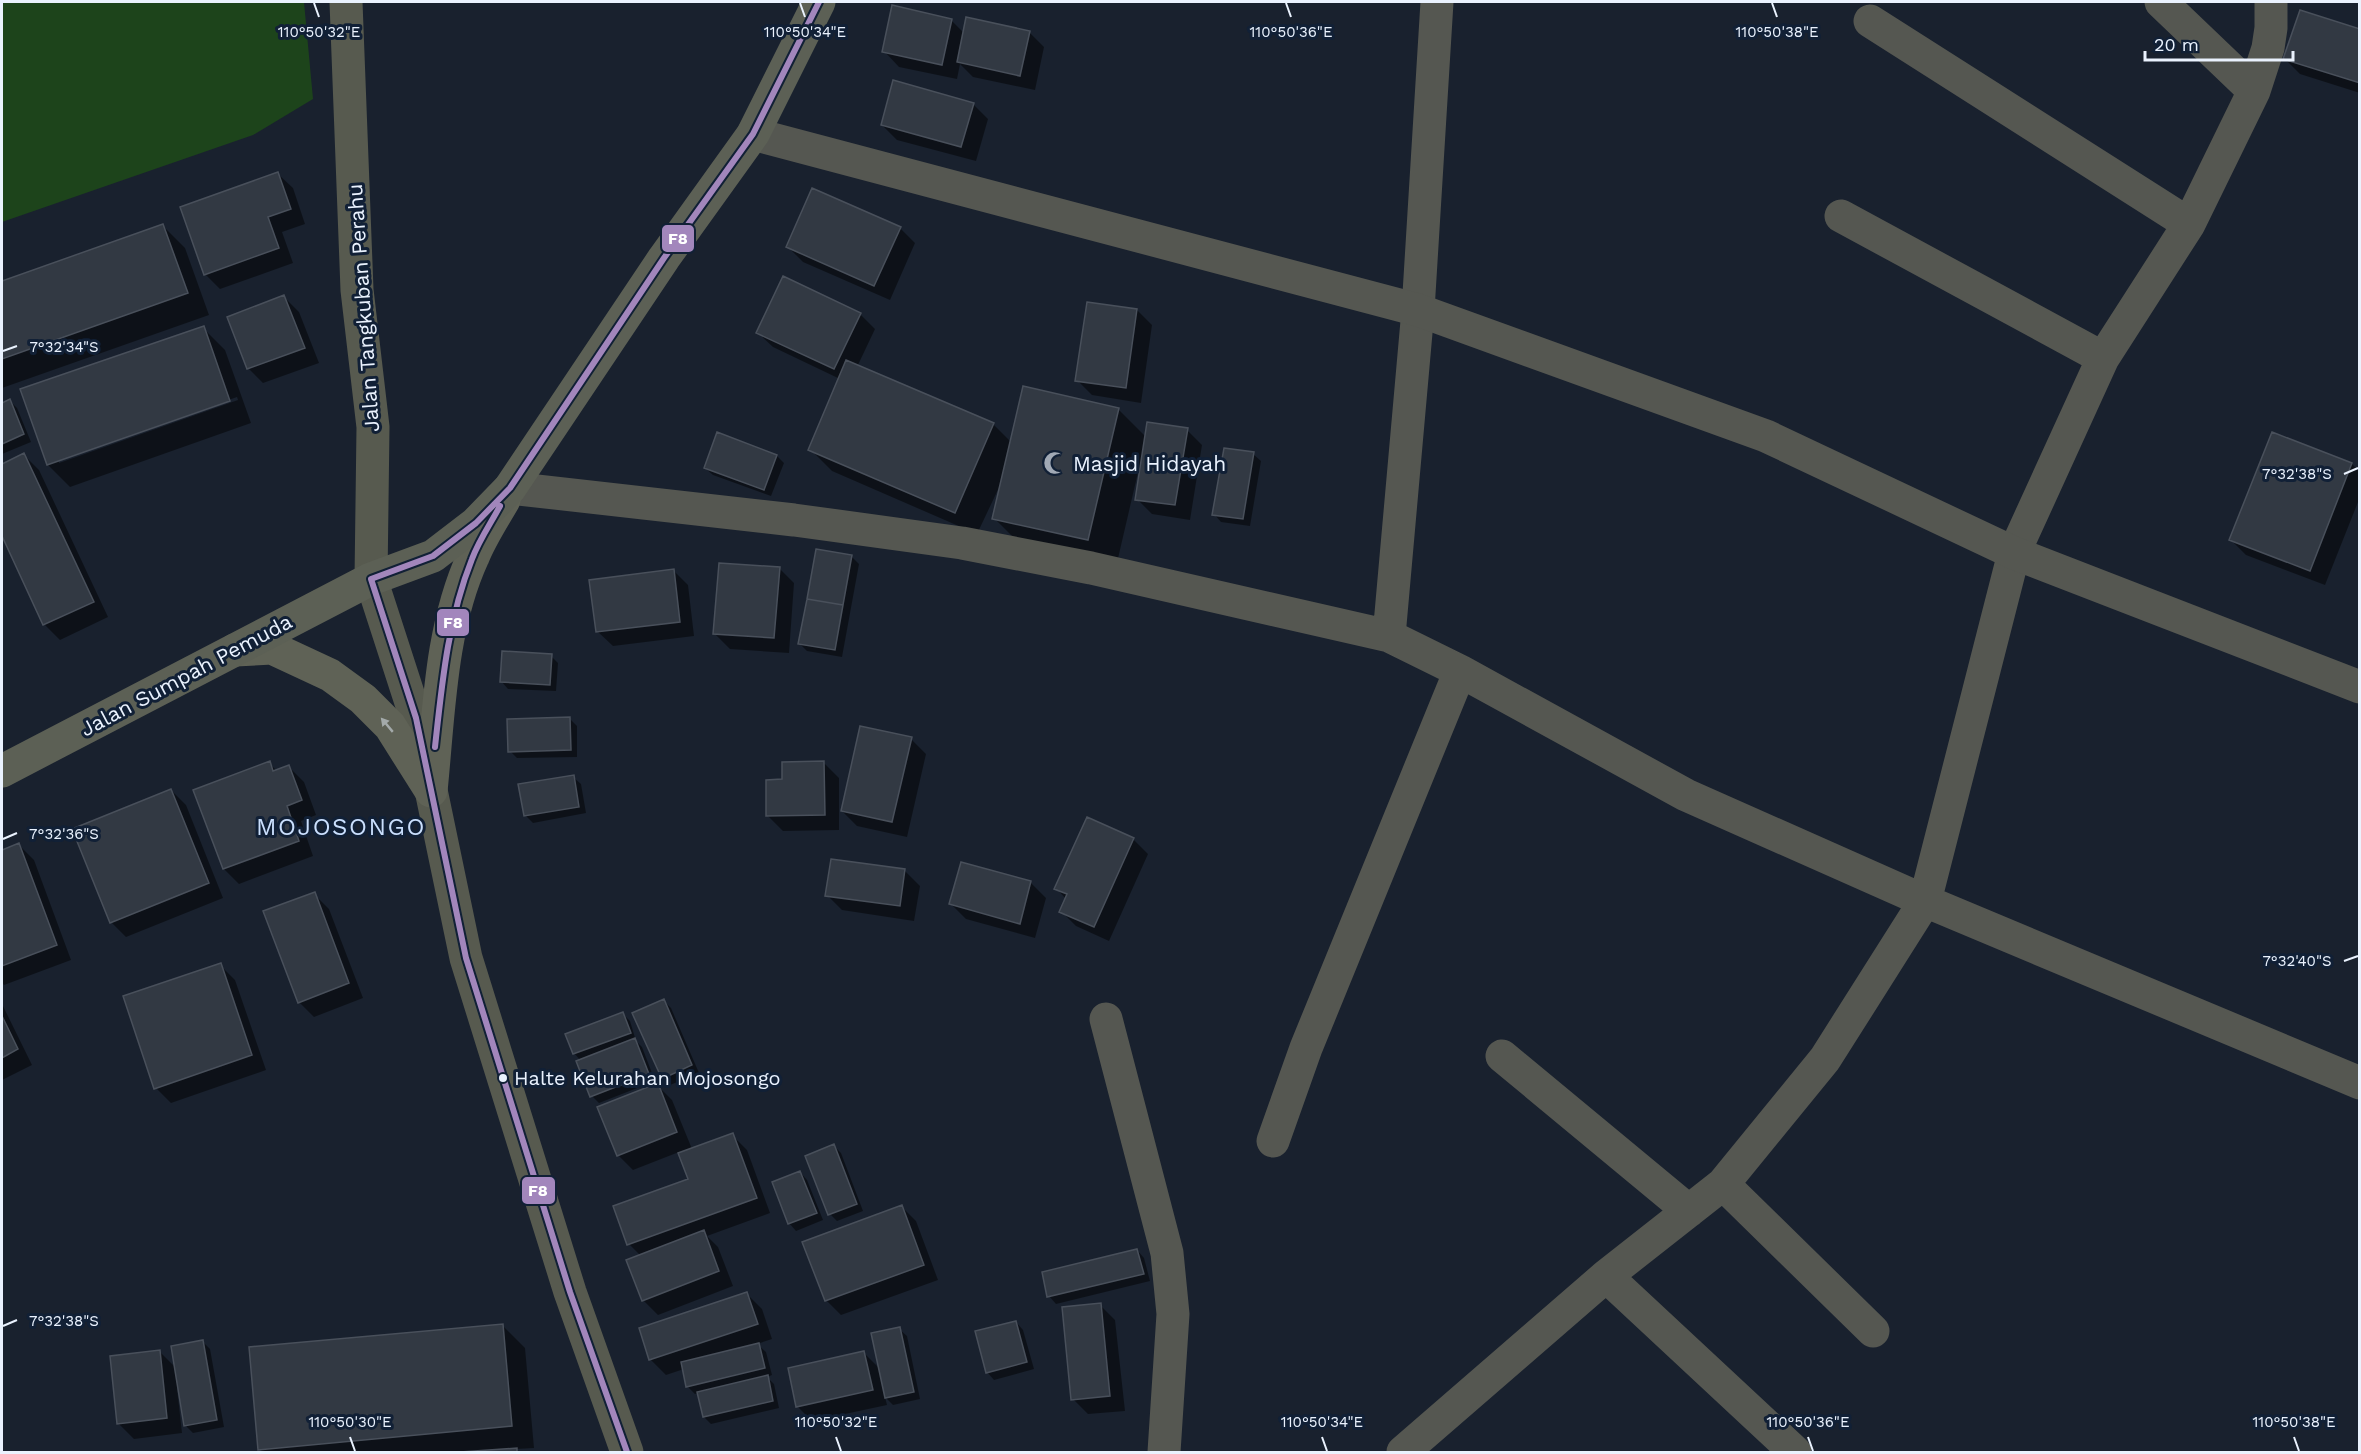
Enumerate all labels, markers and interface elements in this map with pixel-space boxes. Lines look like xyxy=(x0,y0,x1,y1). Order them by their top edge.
text: 110°50'32"E xyxy=(278,23,360,41)
text: 110°50'34"E xyxy=(764,23,846,41)
text: 110°50'36"E xyxy=(1250,23,1332,41)
text: 110°50'38"E xyxy=(1735,23,1819,41)
scale bar xyxy=(2145,24,2294,62)
text: 20 m xyxy=(2154,34,2199,55)
street label: Jalan Tangkuban Perahu xyxy=(342,183,384,433)
line badge: F8 xyxy=(661,224,695,253)
text: F8 xyxy=(668,229,688,248)
text: 7°32'34"S xyxy=(29,338,99,356)
mosque icon: Masjid Hidayah xyxy=(1042,450,1068,476)
place label: Masjid Hidayah xyxy=(1073,451,1226,476)
text: 7°32'38"S xyxy=(2262,465,2332,483)
street label: Jalan Sumpah Pemuda xyxy=(76,608,296,741)
line badge: F8 xyxy=(436,608,470,637)
text: F8 xyxy=(443,613,463,632)
one-way arrow xyxy=(381,717,394,733)
district label: MOJOSONGO xyxy=(256,813,426,841)
text: 7°32'36"S xyxy=(29,825,99,843)
text: 7°32'40"S xyxy=(2262,952,2332,970)
place label: Halte Kelurahan Mojosongo xyxy=(514,1066,781,1090)
marker: Halte Kelurahan Mojosongo xyxy=(497,1072,509,1084)
line badge: F8 xyxy=(521,1176,556,1205)
text: F8 xyxy=(528,1181,548,1200)
text: 7°32'38"S xyxy=(29,1312,99,1330)
text: 110°50'30"E xyxy=(308,1413,392,1431)
text: 110°50'32"E xyxy=(795,1413,877,1431)
text: 110°50'34"E xyxy=(1281,1413,1363,1431)
text: 110°50'36"E xyxy=(1767,1413,1849,1431)
text: 110°50'38"E xyxy=(2252,1413,2336,1431)

